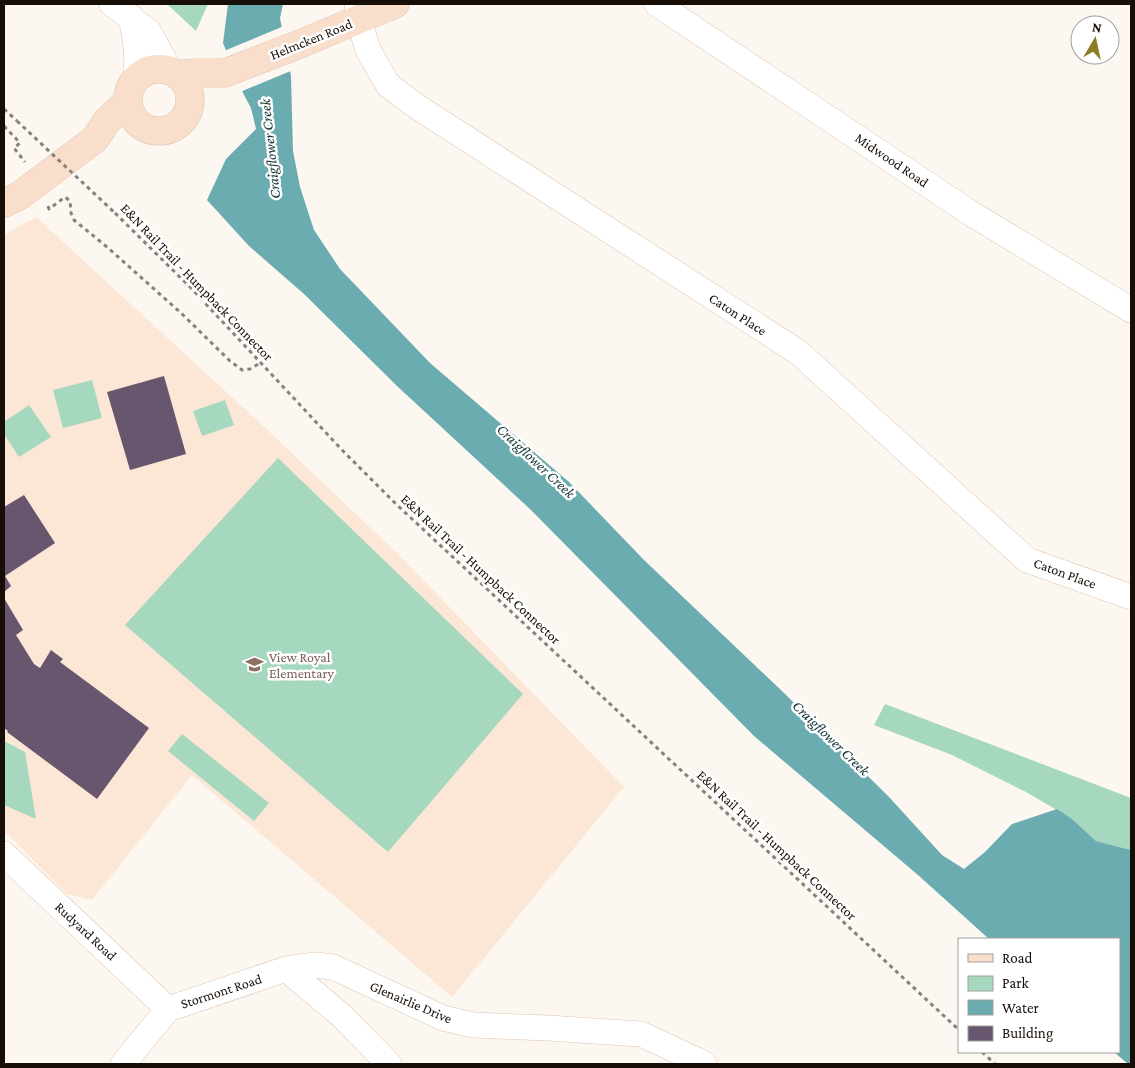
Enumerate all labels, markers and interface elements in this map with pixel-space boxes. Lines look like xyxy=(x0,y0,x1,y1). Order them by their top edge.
street label: Helmcken Road xyxy=(268,15,355,63)
north arrow xyxy=(1070,15,1120,65)
text: N xyxy=(1091,19,1103,36)
water label: Craigflower Creek xyxy=(257,97,284,200)
street label: Midwood Road xyxy=(852,130,932,191)
street label: E&N Rail Trail - Humpback Connector xyxy=(118,200,277,364)
street label: Caton Place xyxy=(706,289,770,339)
water label: Craigflower Creek xyxy=(493,421,579,503)
street label: E&N Rail Trail - Humpback Connector xyxy=(398,491,564,647)
street label: Caton Place xyxy=(1032,554,1098,592)
place label: View Royal Elementary xyxy=(269,649,334,681)
school or university icon: View Royal Elementary xyxy=(245,655,265,675)
water label: Craigflower Creek xyxy=(789,697,874,780)
street label: E&N Rail Trail - Humpback Connector xyxy=(694,767,860,923)
street label: Rudyard Road xyxy=(52,898,121,964)
legend xyxy=(958,938,1120,1053)
text: Road xyxy=(1002,950,1033,966)
street label: Stormont Road xyxy=(178,970,264,1012)
text: Park xyxy=(1002,975,1029,991)
street label: Glenairlie Drive xyxy=(367,977,455,1027)
text: Water xyxy=(1002,1000,1039,1016)
text: Building xyxy=(1002,1025,1053,1042)

